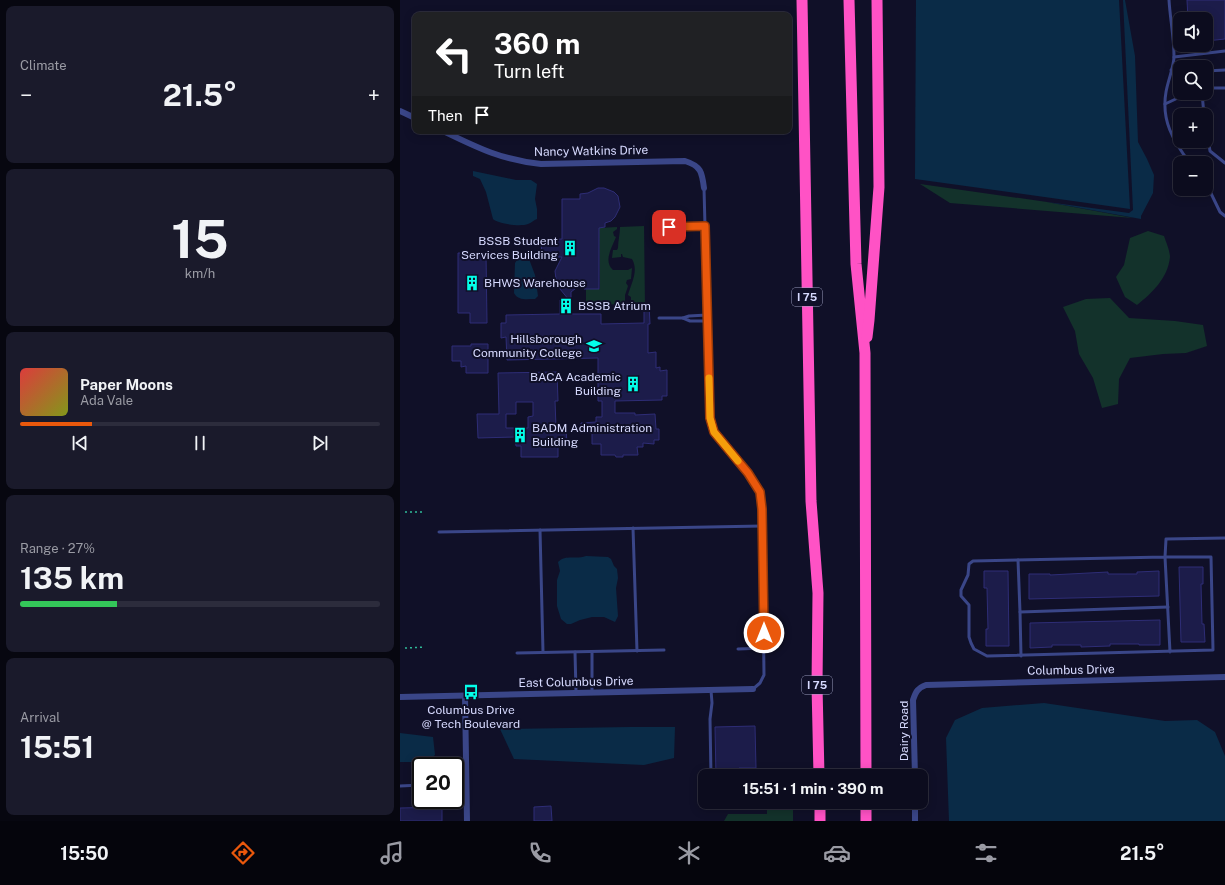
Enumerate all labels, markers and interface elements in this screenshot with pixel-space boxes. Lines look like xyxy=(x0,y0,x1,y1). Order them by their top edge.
map controls xyxy=(1173,12,1213,196)
button: sound xyxy=(1173,12,1213,52)
text: 360 m xyxy=(494,27,580,60)
icon: left xyxy=(428,28,480,80)
text: Climate xyxy=(20,58,67,73)
button: search xyxy=(1173,60,1213,100)
text: Turn left xyxy=(494,61,564,82)
text: 21.5° xyxy=(163,77,237,113)
text: − xyxy=(20,82,32,108)
text: + xyxy=(368,82,380,108)
icon: arrive xyxy=(471,104,493,126)
text: Then xyxy=(428,107,463,124)
button: + xyxy=(1173,108,1213,148)
street label: Nancy Watkins Drive xyxy=(534,143,648,159)
button: − xyxy=(1173,156,1213,196)
text: 15 xyxy=(171,209,229,270)
pin xyxy=(652,210,686,244)
icon: arrive xyxy=(658,216,680,238)
place label: BSSB Student Services Building xyxy=(461,234,558,262)
building icon: BSSB Student Services Building xyxy=(561,239,579,257)
text: km/h xyxy=(185,266,215,281)
building icon: BHWS Warehouse xyxy=(463,274,481,292)
place label: BHWS Warehouse xyxy=(484,276,586,290)
road number: I 75 xyxy=(792,288,822,306)
building icon: BSSB Atrium xyxy=(557,297,575,315)
place label: BSSB Atrium xyxy=(578,299,651,313)
place label: Hillsborough Community College xyxy=(473,332,582,360)
school or university icon: Hillsborough Community College xyxy=(585,337,603,355)
place label: BACA Academic Building xyxy=(530,370,621,398)
building icon: BACA Academic Building xyxy=(624,375,642,393)
text: Paper Moons xyxy=(80,376,173,393)
text: Ada Vale xyxy=(80,393,133,408)
place label: BADM Administration Building xyxy=(532,421,652,449)
building icon: BADM Administration Building xyxy=(511,426,529,444)
icon: previous xyxy=(69,432,91,454)
icon: pause xyxy=(189,432,211,454)
icon: next xyxy=(309,432,331,454)
text: Range · 27% xyxy=(20,541,95,556)
text: 135 km xyxy=(20,560,124,596)
position arrow xyxy=(743,612,785,654)
street label: Columbus Drive xyxy=(1027,662,1115,678)
street label: East Columbus Drive xyxy=(518,674,634,690)
road number: I 75 xyxy=(802,676,832,694)
bus stop icon: Columbus Drive @ Tech Boulevard xyxy=(462,683,480,701)
street label: Dairy Road xyxy=(897,701,911,761)
place label: Columbus Drive @ Tech Boulevard xyxy=(422,703,520,731)
text: Arrival xyxy=(20,710,60,725)
text: 15:51 xyxy=(20,729,94,765)
speed limit sign: 20 xyxy=(412,757,464,809)
text: 15:51 · 1 min · 390 m xyxy=(743,780,883,797)
icon: directions xyxy=(229,839,257,867)
icon: music xyxy=(378,839,406,867)
icon: phone xyxy=(526,839,554,867)
icon: climate xyxy=(675,839,703,867)
icon: car xyxy=(823,839,851,867)
icon: filters xyxy=(972,839,1000,867)
text: 15:50 xyxy=(60,843,109,864)
text: 21.5° xyxy=(1120,843,1165,864)

